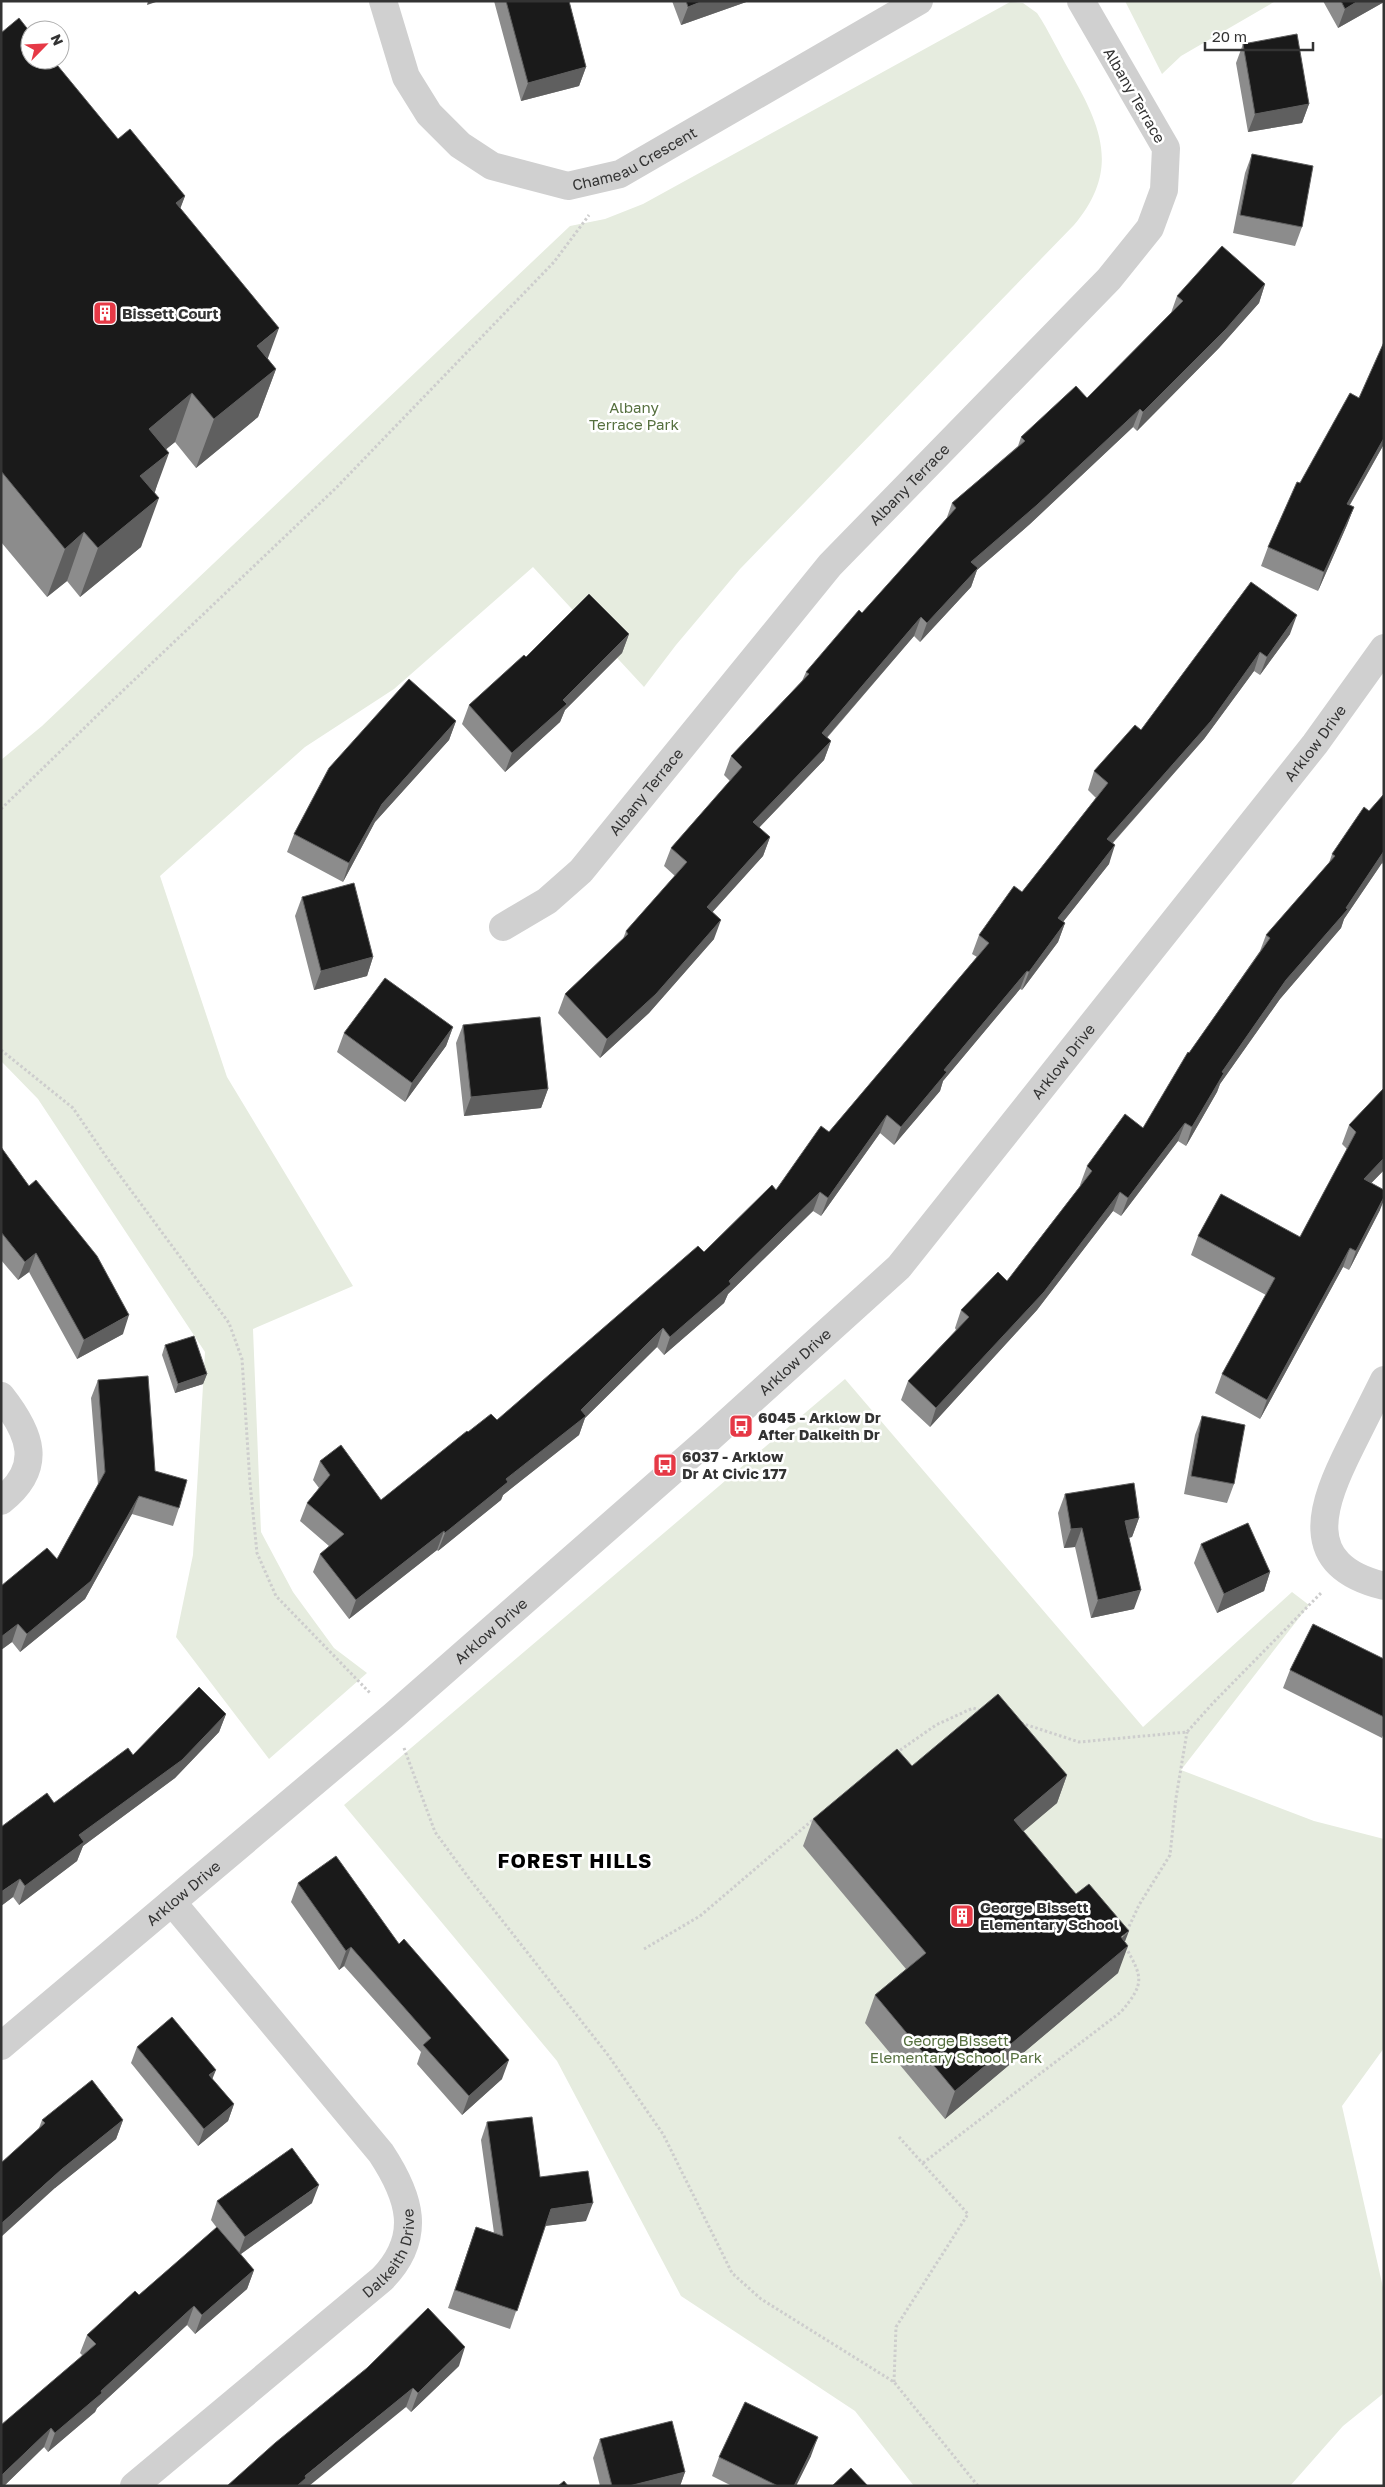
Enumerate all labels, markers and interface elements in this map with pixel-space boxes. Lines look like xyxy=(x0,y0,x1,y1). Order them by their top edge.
north arrow xyxy=(20,20,70,70)
scale bar xyxy=(1205,20,1312,52)
text: 20 m xyxy=(1212,27,1247,45)
text: N xyxy=(47,31,67,48)
street label: Albany Terrace xyxy=(1100,44,1170,146)
street label: Chameau Crescent xyxy=(570,123,700,194)
building icon: Bissett Court xyxy=(92,300,118,326)
place label: Bissett Court xyxy=(122,304,219,322)
park label: Albany Terrace Park xyxy=(589,398,679,433)
street label: Albany Terrace xyxy=(865,439,953,529)
street label: Arklow Drive xyxy=(1280,701,1350,785)
street label: Albany Terrace xyxy=(605,744,687,839)
street label: Arklow Drive xyxy=(1027,1020,1098,1102)
street label: Arklow Drive xyxy=(755,1324,835,1399)
place label: 6045 - Arklow Dr After Dalkeith Dr xyxy=(758,1408,881,1443)
bus stop icon: 6045 - Arklow Dr After Dalkeith Dr xyxy=(728,1413,754,1439)
place label: 6037 - Arklow Dr At Civic 177 xyxy=(682,1447,787,1482)
bus stop icon: 6037 - Arklow Dr At Civic 177 xyxy=(652,1452,678,1478)
street label: Arklow Drive xyxy=(450,1594,531,1667)
district label: FOREST HILLS xyxy=(498,1848,652,1872)
street label: Arklow Drive xyxy=(142,1856,224,1929)
place label: George Bissett Elementary School xyxy=(980,1898,1119,1933)
building icon: George Bissett Elementary School xyxy=(949,1903,975,1929)
park label: George Bissett Elementary School Park xyxy=(870,2031,1043,2066)
street label: Dalkeith Drive xyxy=(358,2208,417,2301)

